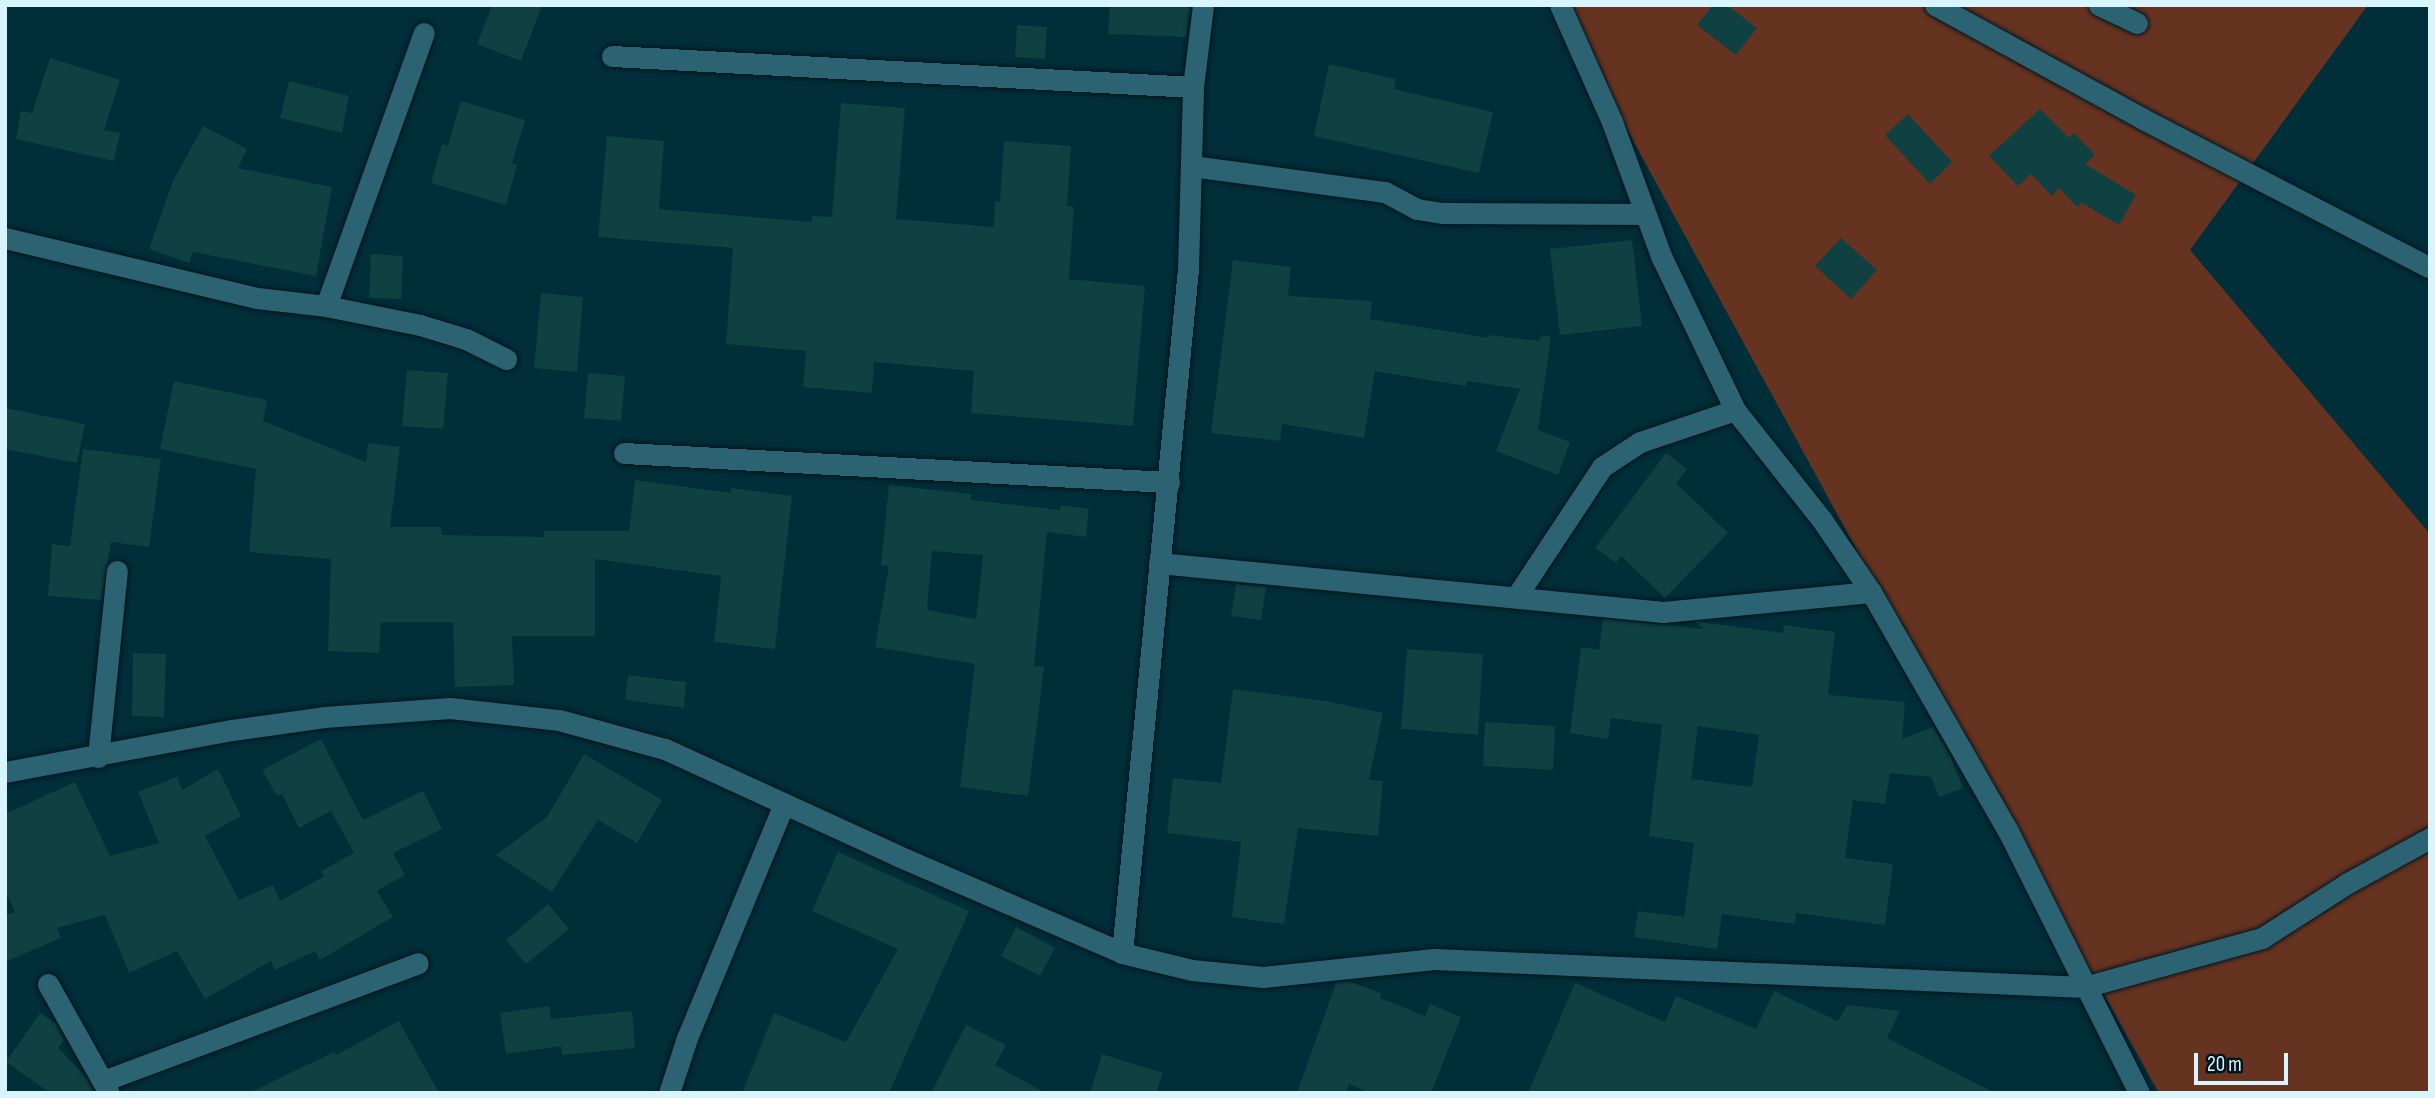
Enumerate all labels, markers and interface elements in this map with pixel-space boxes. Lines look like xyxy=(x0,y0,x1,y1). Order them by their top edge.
scale bar xyxy=(2197,1038,2292,1082)
text: 20 m xyxy=(2207,1052,2242,1077)

